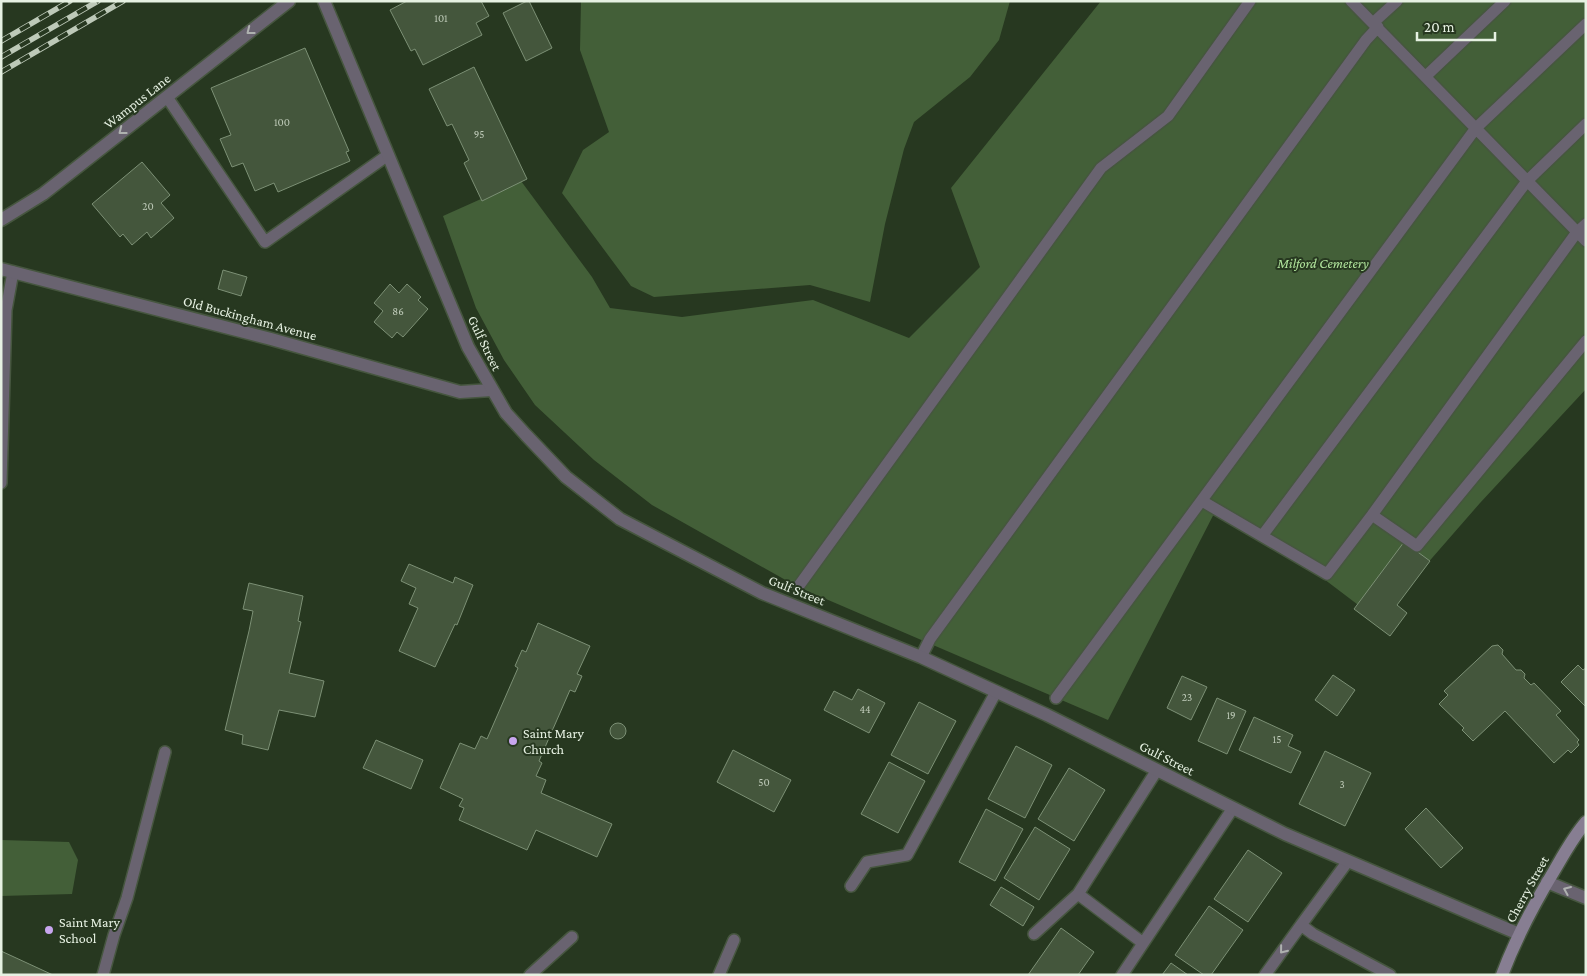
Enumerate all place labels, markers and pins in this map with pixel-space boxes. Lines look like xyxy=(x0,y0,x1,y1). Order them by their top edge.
place label: Saint Mary Church xyxy=(523,725,585,757)
marker: Saint Mary Church xyxy=(507,735,519,747)
place label: Saint Mary School xyxy=(59,914,121,946)
marker: Saint Mary School xyxy=(43,924,55,936)

